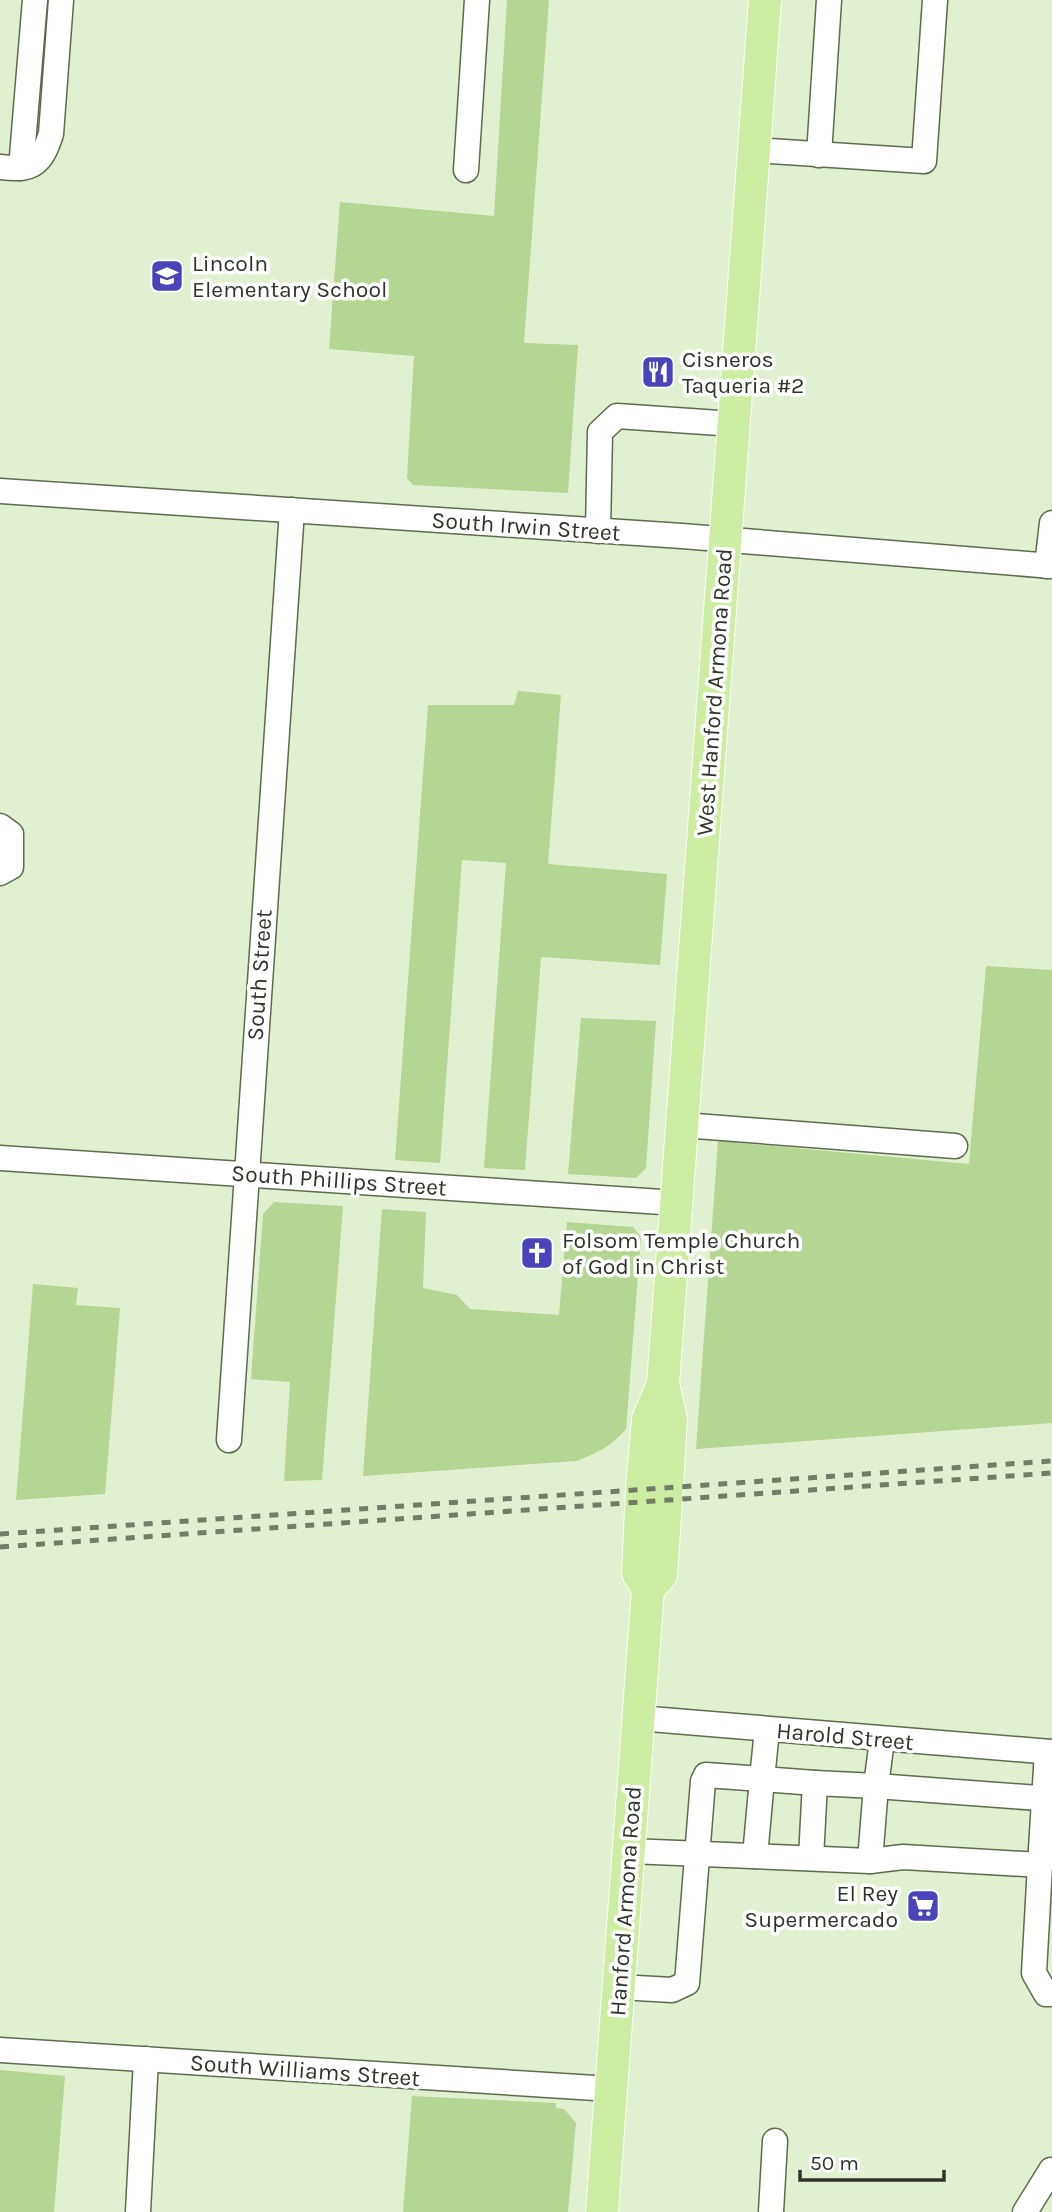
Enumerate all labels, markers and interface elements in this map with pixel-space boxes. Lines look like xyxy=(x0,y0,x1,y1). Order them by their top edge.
place label: Lincoln Elementary School xyxy=(192,250,387,303)
school or university icon: Lincoln Elementary School xyxy=(148,257,186,295)
place label: Cisneros Taqueria #2 xyxy=(682,346,804,399)
restaurant icon: Cisneros Taqueria #2 xyxy=(639,353,677,391)
street label: South Irwin Street xyxy=(431,506,622,547)
street label: West Hanford Armona Road xyxy=(691,547,738,837)
street label: South Street xyxy=(241,908,278,1042)
street label: South Phillips Street xyxy=(230,1160,448,1202)
place label: Folsom Temple Church of God in Christ xyxy=(562,1227,800,1280)
church icon: Folsom Temple Church of God in Christ xyxy=(518,1234,556,1272)
street label: Harold Street xyxy=(775,1717,915,1756)
street label: Hanford Armona Road xyxy=(604,1785,647,2017)
place label: El Rey Supermercado xyxy=(744,1880,898,1933)
supermarket icon: El Rey Supermercado xyxy=(904,1887,942,1925)
street label: South Williams Street xyxy=(189,2049,421,2092)
scale bar xyxy=(800,2138,944,2182)
text: 50 m xyxy=(810,2151,859,2175)

